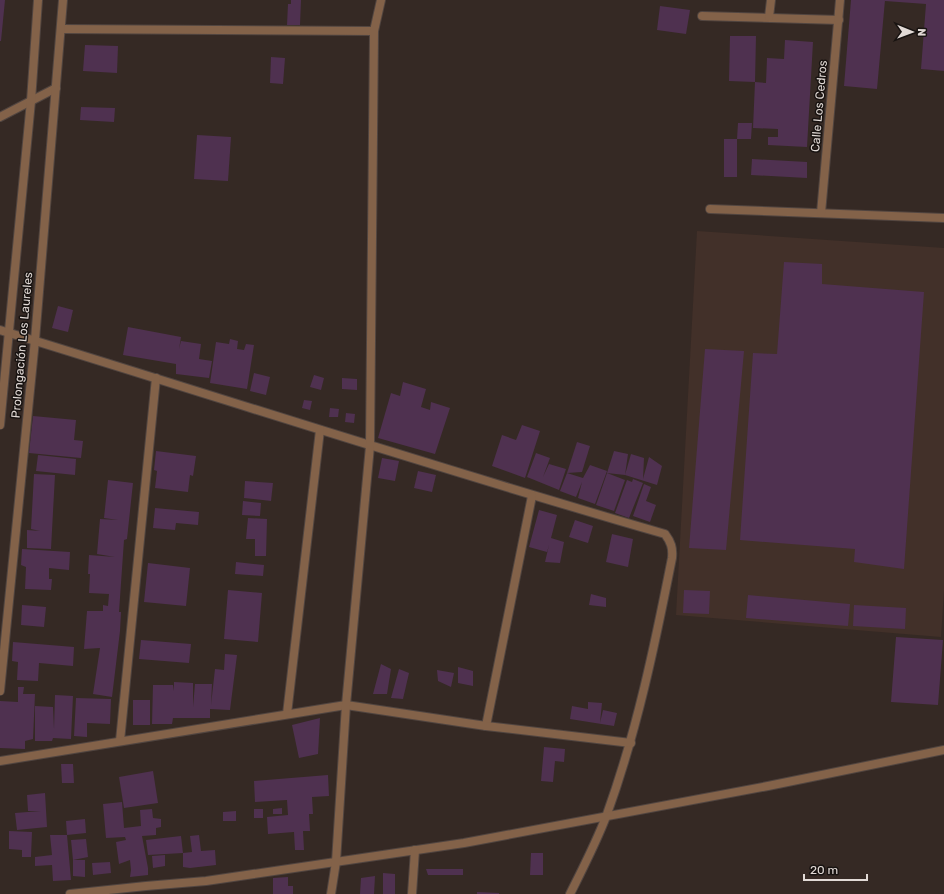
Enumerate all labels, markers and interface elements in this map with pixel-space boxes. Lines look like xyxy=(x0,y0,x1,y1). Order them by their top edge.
north arrow xyxy=(892,12,932,52)
text: N xyxy=(915,28,928,36)
street label: Calle Los Cedros xyxy=(808,60,830,152)
street label: Prolongación Los Laureles xyxy=(9,271,35,419)
scale bar xyxy=(804,856,867,882)
text: 20 m xyxy=(810,863,838,877)

